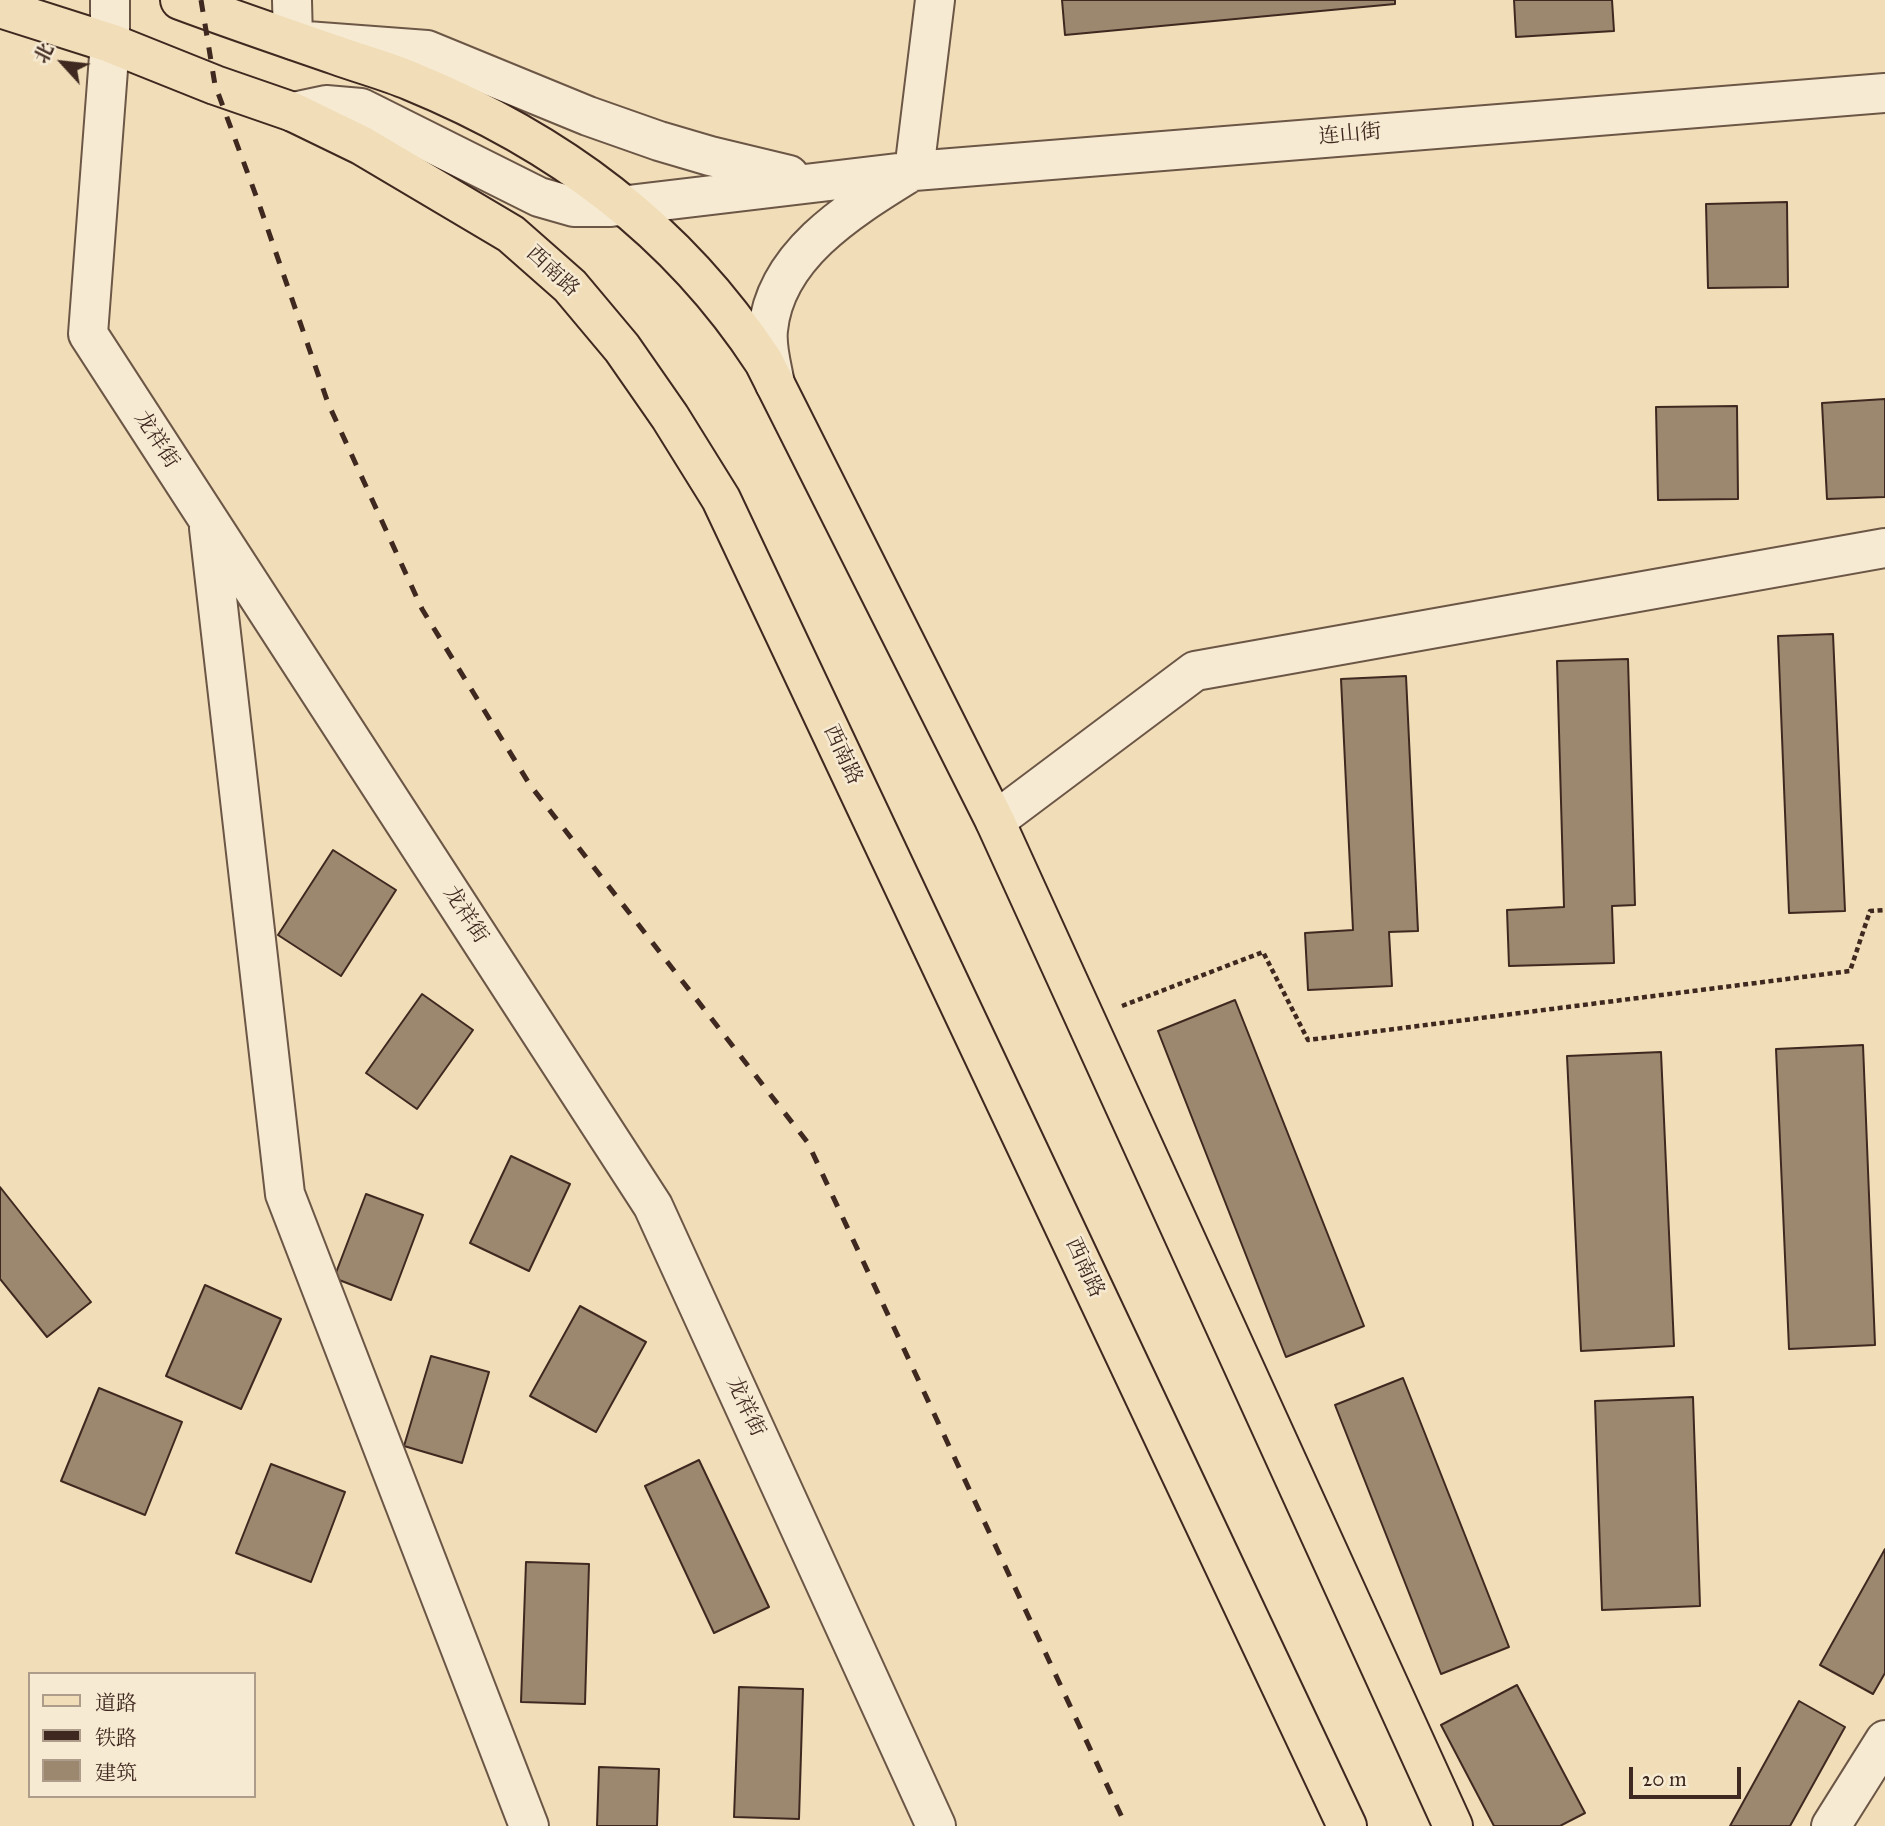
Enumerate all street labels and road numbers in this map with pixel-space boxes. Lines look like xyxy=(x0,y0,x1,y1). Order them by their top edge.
street label: 连山街 xyxy=(1318,120,1382,150)
street label: 西南路 xyxy=(520,241,584,303)
street label: 龙祥街 xyxy=(128,407,184,473)
street label: 西南路 xyxy=(817,721,867,789)
street label: 龙祥街 xyxy=(437,882,493,948)
street label: 西南路 xyxy=(1059,1234,1109,1302)
street label: 龙祥街 xyxy=(720,1373,770,1441)

